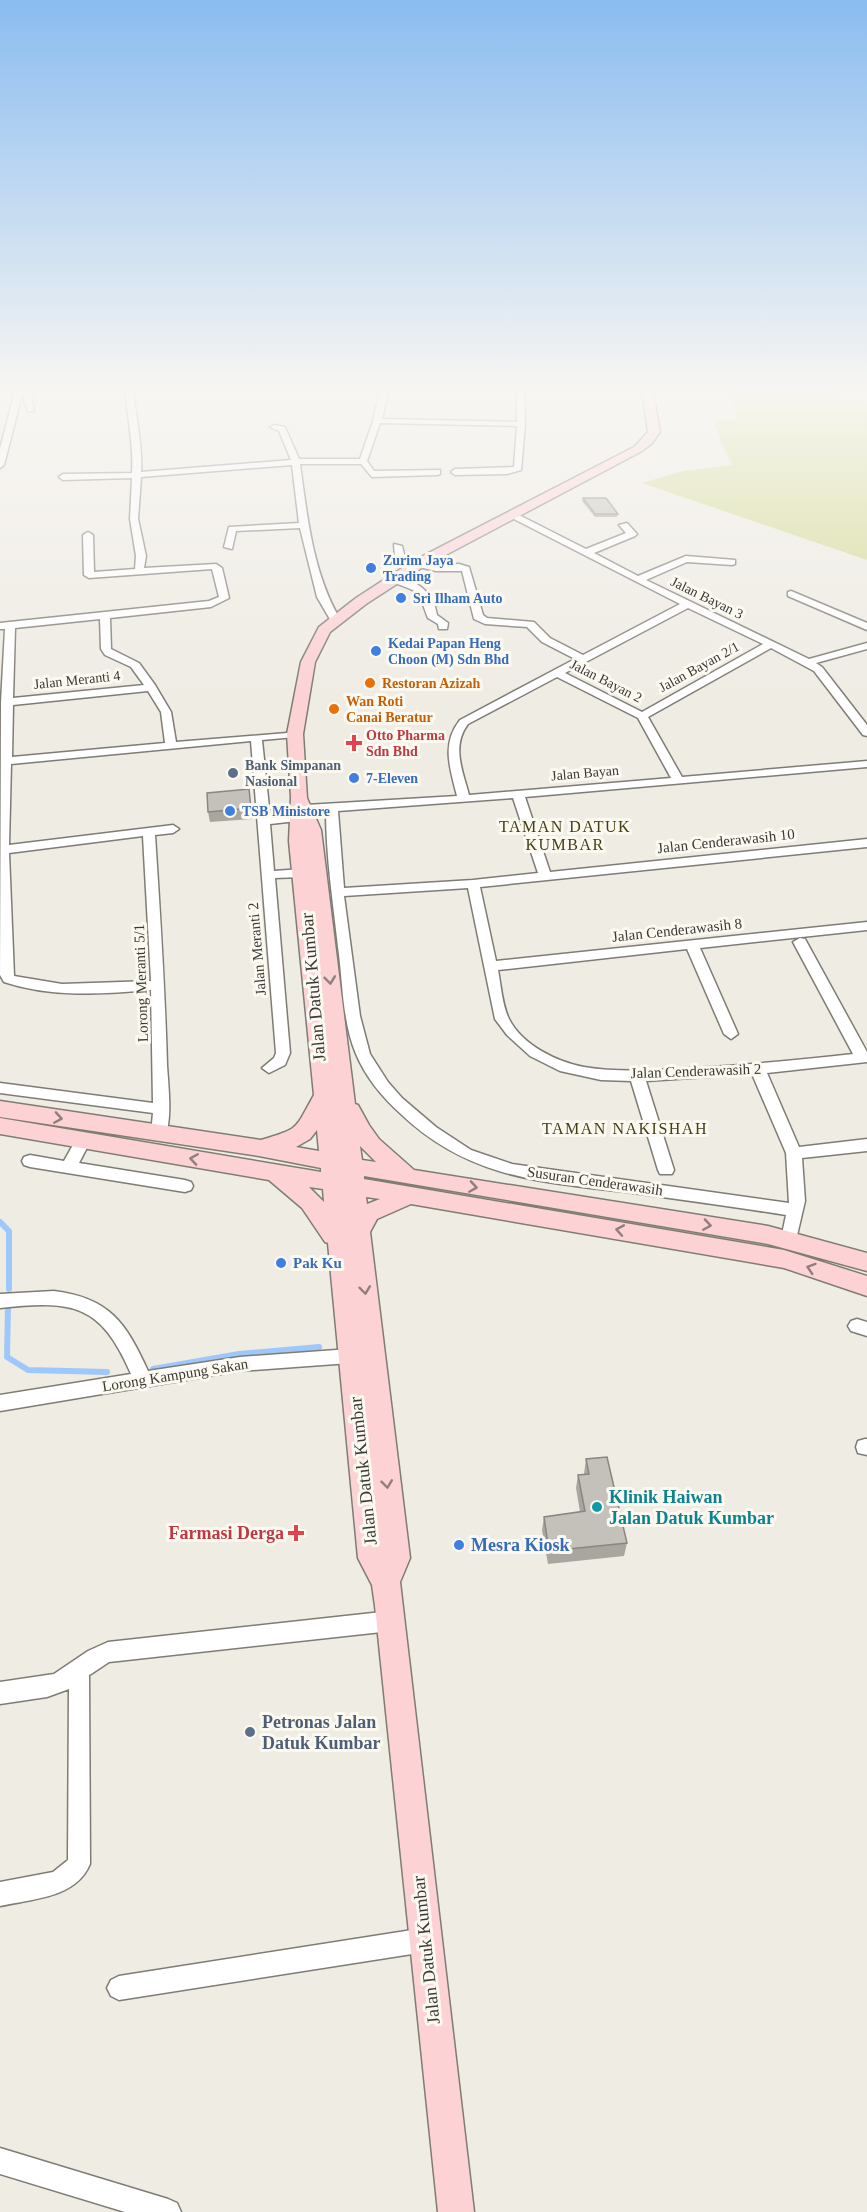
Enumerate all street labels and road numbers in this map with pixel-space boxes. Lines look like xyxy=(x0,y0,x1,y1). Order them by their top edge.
street label: Jalan Bayan 3 xyxy=(668,574,746,622)
street label: Jalan Bayan 2/1 xyxy=(656,639,742,695)
street label: Jalan Bayan 2 xyxy=(568,656,644,706)
street label: Jalan Meranti 4 xyxy=(33,668,121,692)
street label: Jalan Bayan xyxy=(550,763,620,783)
street label: Jalan Cenderawasih 10 xyxy=(656,826,796,856)
street label: Jalan Meranti 2 xyxy=(245,902,269,996)
street label: Jalan Datuk Kumbar xyxy=(297,912,329,1062)
street label: Jalan Cenderawasih 8 xyxy=(611,915,743,945)
street label: Lorong Meranti 5/1 xyxy=(131,924,151,1042)
street label: Jalan Cenderawasih 2 xyxy=(630,1061,762,1081)
street label: Susuran Cenderawasih xyxy=(526,1164,664,1199)
street label: Lorong Kampung Sakan xyxy=(101,1355,250,1394)
street label: Jalan Datuk Kumbar xyxy=(345,1396,381,1546)
street label: Jalan Datuk Kumbar xyxy=(408,1875,444,2025)

